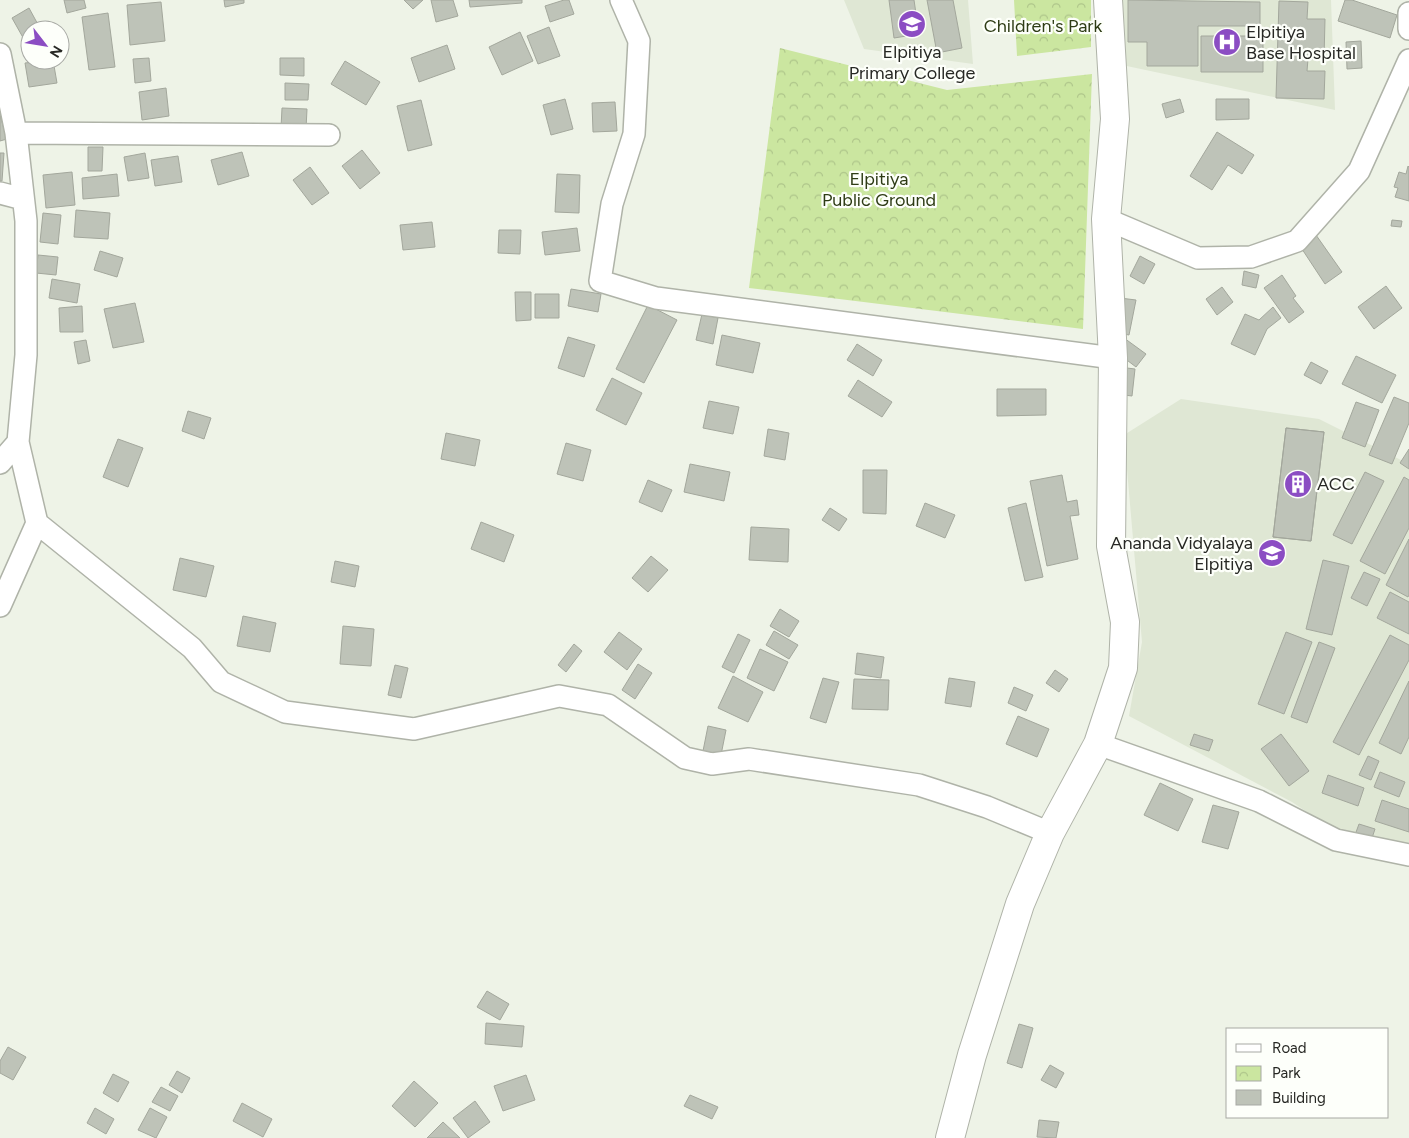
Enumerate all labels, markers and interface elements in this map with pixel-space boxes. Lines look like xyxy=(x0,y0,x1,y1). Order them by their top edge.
school or university icon: Elpitiya Primary College xyxy=(897,9,927,39)
park label: Children's Park xyxy=(984,15,1102,37)
north arrow xyxy=(20,20,70,70)
place label: Elpitiya Base Hospital xyxy=(1246,21,1356,64)
hospital icon: Elpitiya Base Hospital xyxy=(1212,27,1242,57)
place label: Elpitiya Primary College xyxy=(849,41,975,84)
text: N xyxy=(46,42,66,60)
park label: Elpitiya Public Ground xyxy=(822,168,936,211)
building icon: ACC xyxy=(1283,469,1313,499)
place label: ACC xyxy=(1317,473,1355,495)
place label: Ananda Vidyalaya Elpitiya xyxy=(1110,532,1253,575)
school or university icon: Ananda Vidyalaya Elpitiya xyxy=(1257,538,1287,568)
legend xyxy=(1226,1028,1389,1118)
text: Road xyxy=(1272,1039,1307,1057)
text: Park xyxy=(1272,1064,1301,1082)
text: Building xyxy=(1272,1089,1326,1107)

